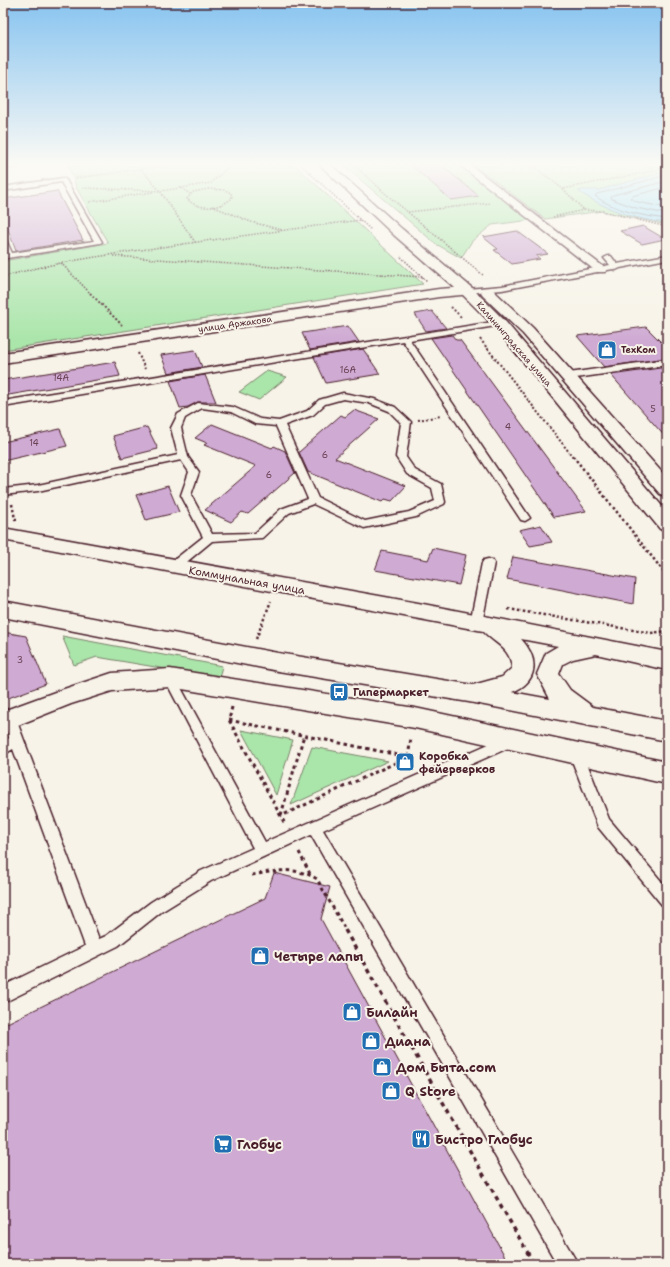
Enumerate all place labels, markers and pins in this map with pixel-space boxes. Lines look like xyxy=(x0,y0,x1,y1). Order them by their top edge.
shop icon: ТехКом xyxy=(596,339,618,361)
place label: ТехКом xyxy=(621,344,656,356)
bus stop icon: Гипермаркет xyxy=(328,681,350,703)
place label: Гипермаркет xyxy=(353,685,429,700)
place label: Коробка фейерверков xyxy=(419,749,495,777)
shop icon: Коробка фейерверков xyxy=(394,751,416,773)
shop icon: Четыре лапы xyxy=(249,945,271,967)
place label: Четыре лапы xyxy=(274,948,363,965)
shop icon: Билайн xyxy=(341,1001,363,1023)
place label: Билайн xyxy=(366,1004,418,1021)
shop icon: Диана xyxy=(360,1030,382,1052)
place label: Диана xyxy=(385,1033,431,1050)
shop icon: Дом Быта.com xyxy=(371,1056,393,1078)
place label: Дом Быта.com xyxy=(396,1059,496,1076)
shop icon: Q Store xyxy=(380,1080,402,1102)
place label: Q Store xyxy=(405,1083,456,1100)
restaurant icon: Бистро Глобус xyxy=(410,1128,432,1150)
place label: Бистро Глобус xyxy=(435,1131,533,1148)
supermarket icon: Глобус xyxy=(212,1133,234,1155)
place label: Глобус xyxy=(237,1136,282,1153)

